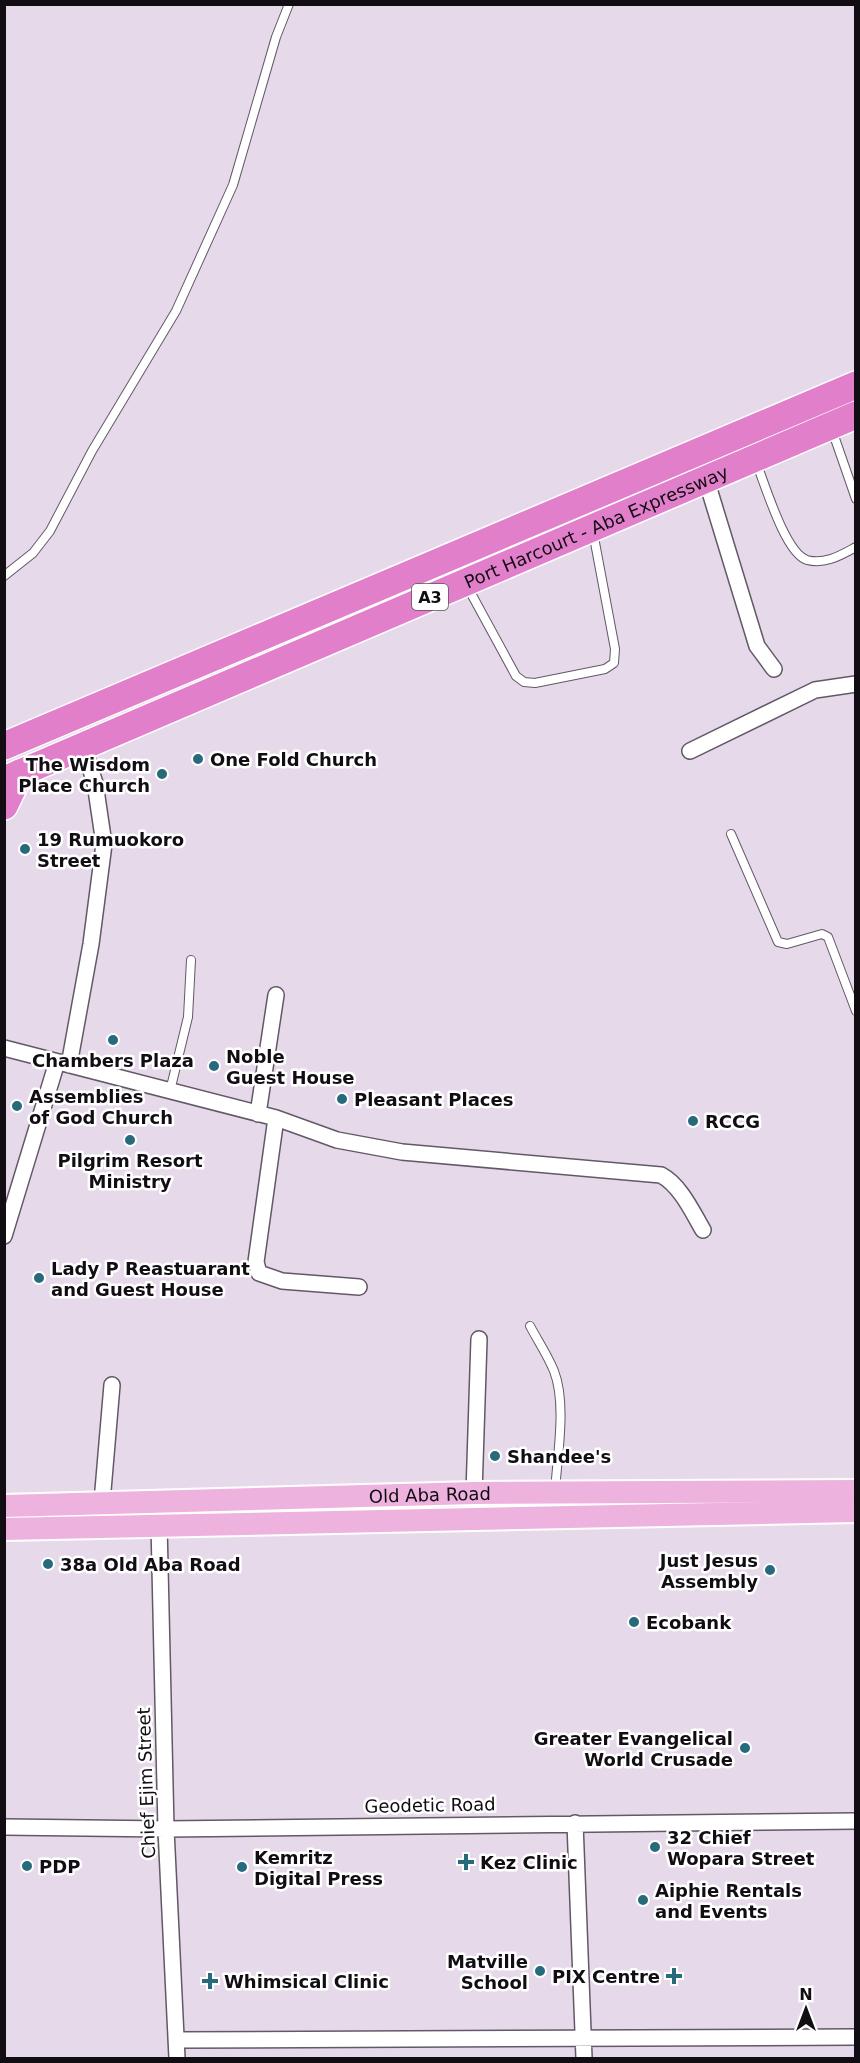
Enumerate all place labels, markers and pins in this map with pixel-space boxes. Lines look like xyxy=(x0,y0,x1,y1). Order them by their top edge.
place label: One Fold Church xyxy=(210,749,377,770)
marker: One Fold Church xyxy=(191,752,205,766)
place label: The Wisdom Place Church xyxy=(18,754,150,796)
marker: The Wisdom Place Church xyxy=(155,767,169,781)
place label: 19 Rumuokoro Street xyxy=(37,829,184,871)
marker: 19 Rumuokoro Street xyxy=(18,842,32,856)
marker: Chambers Plaza xyxy=(106,1033,120,1047)
place label: Noble Guest House xyxy=(226,1046,355,1088)
place label: Chambers Plaza xyxy=(32,1050,194,1071)
marker: Noble Guest House xyxy=(207,1059,221,1073)
place label: Assemblies of God Church xyxy=(29,1086,173,1128)
place label: Pleasant Places xyxy=(354,1089,513,1110)
marker: Pleasant Places xyxy=(335,1092,349,1106)
marker: Assemblies of God Church xyxy=(10,1099,24,1113)
place label: RCCG xyxy=(705,1111,760,1132)
marker: RCCG xyxy=(686,1114,700,1128)
marker: Pilgrim Resort Ministry xyxy=(123,1133,137,1147)
place label: Pilgrim Resort Ministry xyxy=(57,1150,203,1192)
place label: Lady P Reastuarant and Guest House xyxy=(51,1258,250,1300)
marker: Lady P Reastuarant and Guest House xyxy=(32,1271,46,1285)
place label: Shandee's xyxy=(507,1446,611,1467)
marker: Shandee's xyxy=(488,1449,502,1463)
place label: Just Jesus Assembly xyxy=(658,1550,758,1592)
place label: 38a Old Aba Road xyxy=(60,1554,241,1575)
marker: 38a Old Aba Road xyxy=(41,1557,55,1571)
marker: Just Jesus Assembly xyxy=(763,1563,777,1577)
place label: Ecobank xyxy=(646,1612,732,1633)
marker: Ecobank xyxy=(627,1615,641,1629)
place label: Greater Evangelical World Crusade xyxy=(534,1728,733,1770)
marker: Greater Evangelical World Crusade xyxy=(738,1741,752,1755)
place label: 32 Chief Wopara Street xyxy=(667,1827,815,1869)
marker: 32 Chief Wopara Street xyxy=(648,1840,662,1854)
place label: Kemritz Digital Press xyxy=(254,1847,383,1889)
place label: Kez Clinic xyxy=(480,1852,578,1873)
marker: Kez Clinic xyxy=(457,1853,475,1871)
place label: PDP xyxy=(39,1856,80,1877)
marker: PDP xyxy=(20,1859,34,1873)
marker: Kemritz Digital Press xyxy=(235,1860,249,1874)
place label: Aiphie Rentals and Events xyxy=(655,1880,802,1922)
marker: Aiphie Rentals and Events xyxy=(636,1893,650,1907)
place label: Matville School xyxy=(447,1951,528,1993)
marker: Matville School xyxy=(533,1964,547,1978)
place label: PIX Centre xyxy=(552,1966,660,1987)
marker: PIX Centre xyxy=(665,1967,683,1985)
place label: Whimsical Clinic xyxy=(224,1971,389,1992)
marker: Whimsical Clinic xyxy=(201,1972,219,1990)

